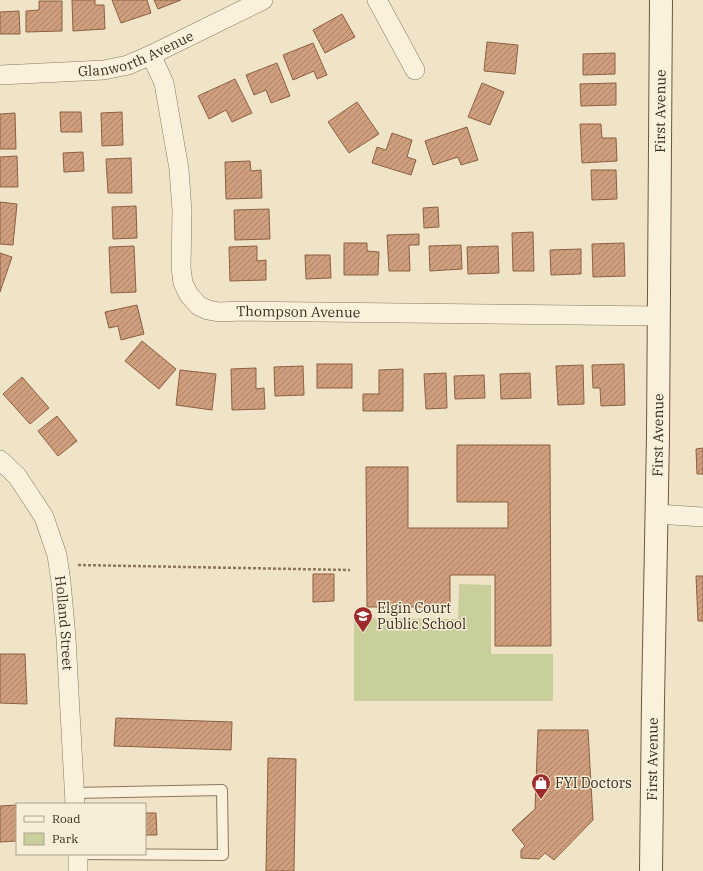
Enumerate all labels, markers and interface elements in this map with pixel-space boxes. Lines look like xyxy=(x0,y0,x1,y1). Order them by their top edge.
street label: Glanworth Avenue xyxy=(77,27,197,80)
street label: First Avenue xyxy=(651,69,670,153)
street label: Thompson Avenue xyxy=(236,302,360,321)
street label: First Avenue xyxy=(648,393,667,477)
street label: Holland Street xyxy=(51,574,77,671)
place label: Elgin Court Public School xyxy=(377,599,466,633)
school or university icon: Elgin Court Public School xyxy=(352,605,374,633)
street label: First Avenue xyxy=(643,717,662,801)
shop icon: FYI Doctors xyxy=(530,772,552,800)
place label: FYI Doctors xyxy=(555,774,632,792)
legend xyxy=(16,803,146,855)
text: Road xyxy=(52,811,81,826)
text: Park xyxy=(52,831,78,846)

